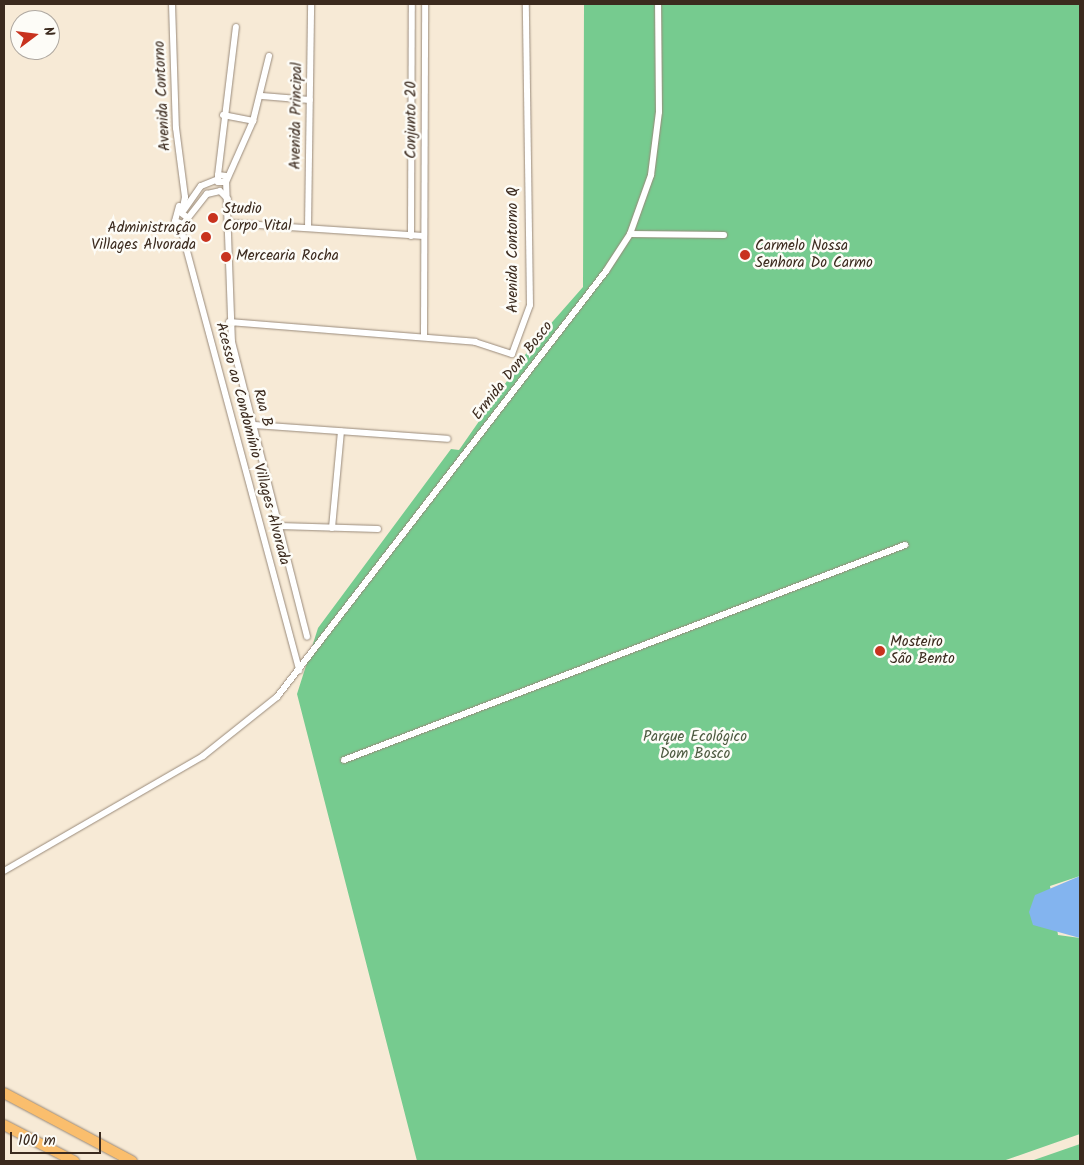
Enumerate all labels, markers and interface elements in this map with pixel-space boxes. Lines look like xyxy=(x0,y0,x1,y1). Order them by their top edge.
north arrow xyxy=(10,10,60,60)
text: N xyxy=(37,24,60,38)
street label: Avenida Contorno xyxy=(151,40,175,152)
street label: Avenida Principal xyxy=(287,62,307,170)
street label: Conjunto 20 xyxy=(403,81,421,159)
street label: Avenida Contorno Q xyxy=(505,187,523,313)
place label: Studio Corpo Vital xyxy=(223,200,292,235)
marker: Studio Corpo Vital xyxy=(207,212,219,224)
place label: Administração Villages Alvorada xyxy=(91,219,196,254)
marker: Administração Villages Alvorada xyxy=(200,231,212,243)
place label: Carmelo Nossa Senhora Do Carmo xyxy=(755,237,873,272)
place label: Mercearia Rocha xyxy=(236,248,339,266)
marker: Carmelo Nossa Senhora Do Carmo xyxy=(739,249,751,261)
marker: Mercearia Rocha xyxy=(220,251,232,263)
street label: Ermida Dom Bosco xyxy=(469,318,557,424)
street label: Acesso ao Condomínio Villages Alvorada xyxy=(211,321,293,567)
street label: Rua B xyxy=(248,387,276,429)
place label: Mosteiro São Bento xyxy=(890,633,955,668)
marker: Mosteiro São Bento xyxy=(874,645,886,657)
park label: Parque Ecológico Dom Bosco xyxy=(643,728,747,763)
scale bar xyxy=(12,1122,104,1154)
text: 100 m xyxy=(18,1129,56,1153)

